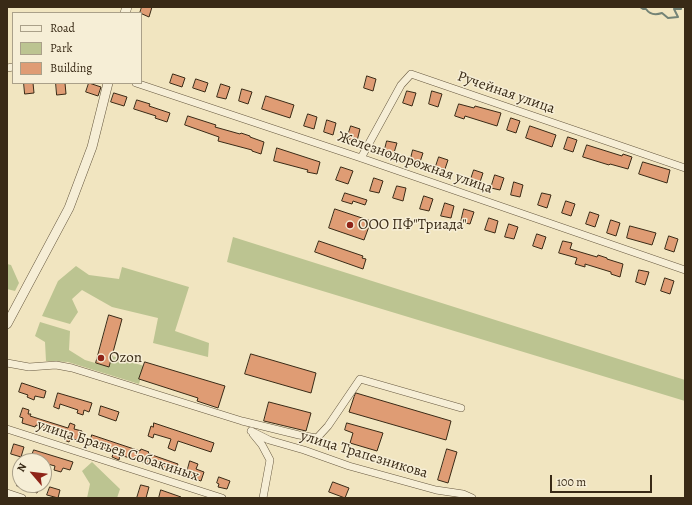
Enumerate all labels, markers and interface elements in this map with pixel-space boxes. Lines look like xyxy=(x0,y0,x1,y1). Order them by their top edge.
legend xyxy=(12,12,142,84)
text: Road xyxy=(50,20,75,36)
text: Park xyxy=(50,40,73,56)
text: Building xyxy=(50,60,92,76)
street label: Ручейная улица xyxy=(455,68,557,118)
street label: Железнодорожная улица xyxy=(335,128,495,198)
place label: ООО ПФ"Триада" xyxy=(358,216,467,234)
marker: ООО ПФ"Триада" xyxy=(345,220,355,230)
place label: Ozon xyxy=(109,349,142,367)
marker: Ozon xyxy=(96,353,106,363)
street label: улица Братьев Собакиных xyxy=(35,416,201,486)
street label: улица Трапезникова xyxy=(298,427,430,483)
north arrow xyxy=(12,453,52,493)
text: N xyxy=(13,461,30,475)
scale bar xyxy=(552,467,654,493)
text: 100 m xyxy=(557,474,586,490)

